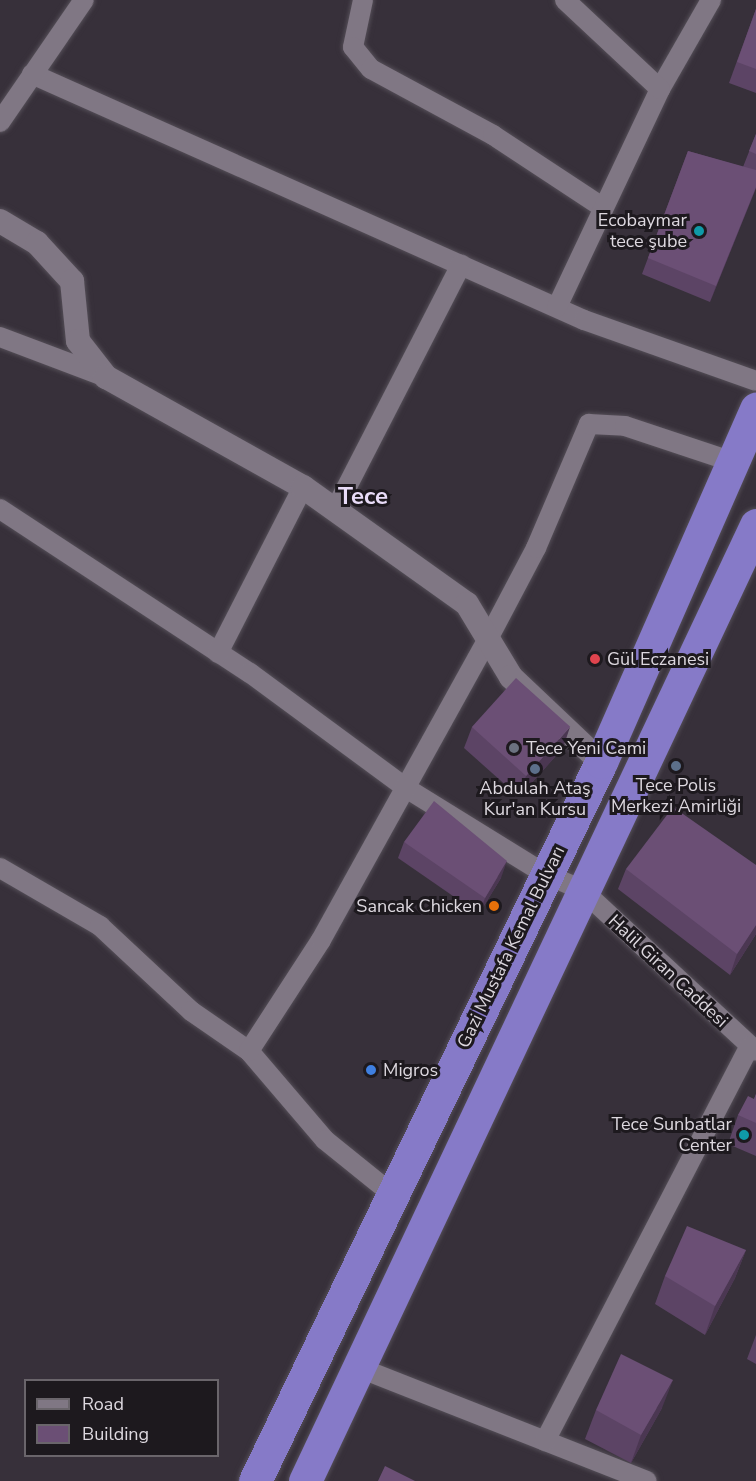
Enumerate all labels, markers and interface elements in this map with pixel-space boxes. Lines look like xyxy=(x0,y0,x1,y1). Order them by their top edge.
place label: Ecobaymar tece şube xyxy=(598,210,687,252)
marker: Ecobaymar tece şube xyxy=(692,224,706,238)
district label: Tece xyxy=(338,483,388,511)
place label: Gül Eczanesi xyxy=(607,648,709,670)
marker: Gül Eczanesi xyxy=(588,652,602,666)
place label: Tece Yeni Cami xyxy=(526,737,646,759)
marker: Tece Yeni Cami xyxy=(507,741,521,755)
marker: Tece Polis Merkezi Amirliği xyxy=(669,759,683,773)
marker: Abdulah Ataş Kur'an Kursu xyxy=(528,762,542,776)
place label: Tece Polis Merkezi Amirliği xyxy=(611,775,741,818)
place label: Abdulah Ataş Kur'an Kursu xyxy=(479,778,591,820)
street label: Gazi Mustafa Kemal Bulvarı xyxy=(453,843,569,1051)
place label: Sancak Chicken xyxy=(356,895,482,917)
marker: Sancak Chicken xyxy=(487,899,501,913)
street label: Halil Giran Caddesi xyxy=(604,910,732,1032)
place label: Migros xyxy=(383,1059,438,1081)
marker: Migros xyxy=(364,1063,378,1077)
place label: Tece Sunbatlar Center xyxy=(612,1114,732,1156)
marker: Tece Sunbatlar Center xyxy=(737,1128,751,1142)
legend xyxy=(24,1379,219,1457)
text: Road xyxy=(82,1392,124,1416)
text: Building xyxy=(82,1422,149,1446)

